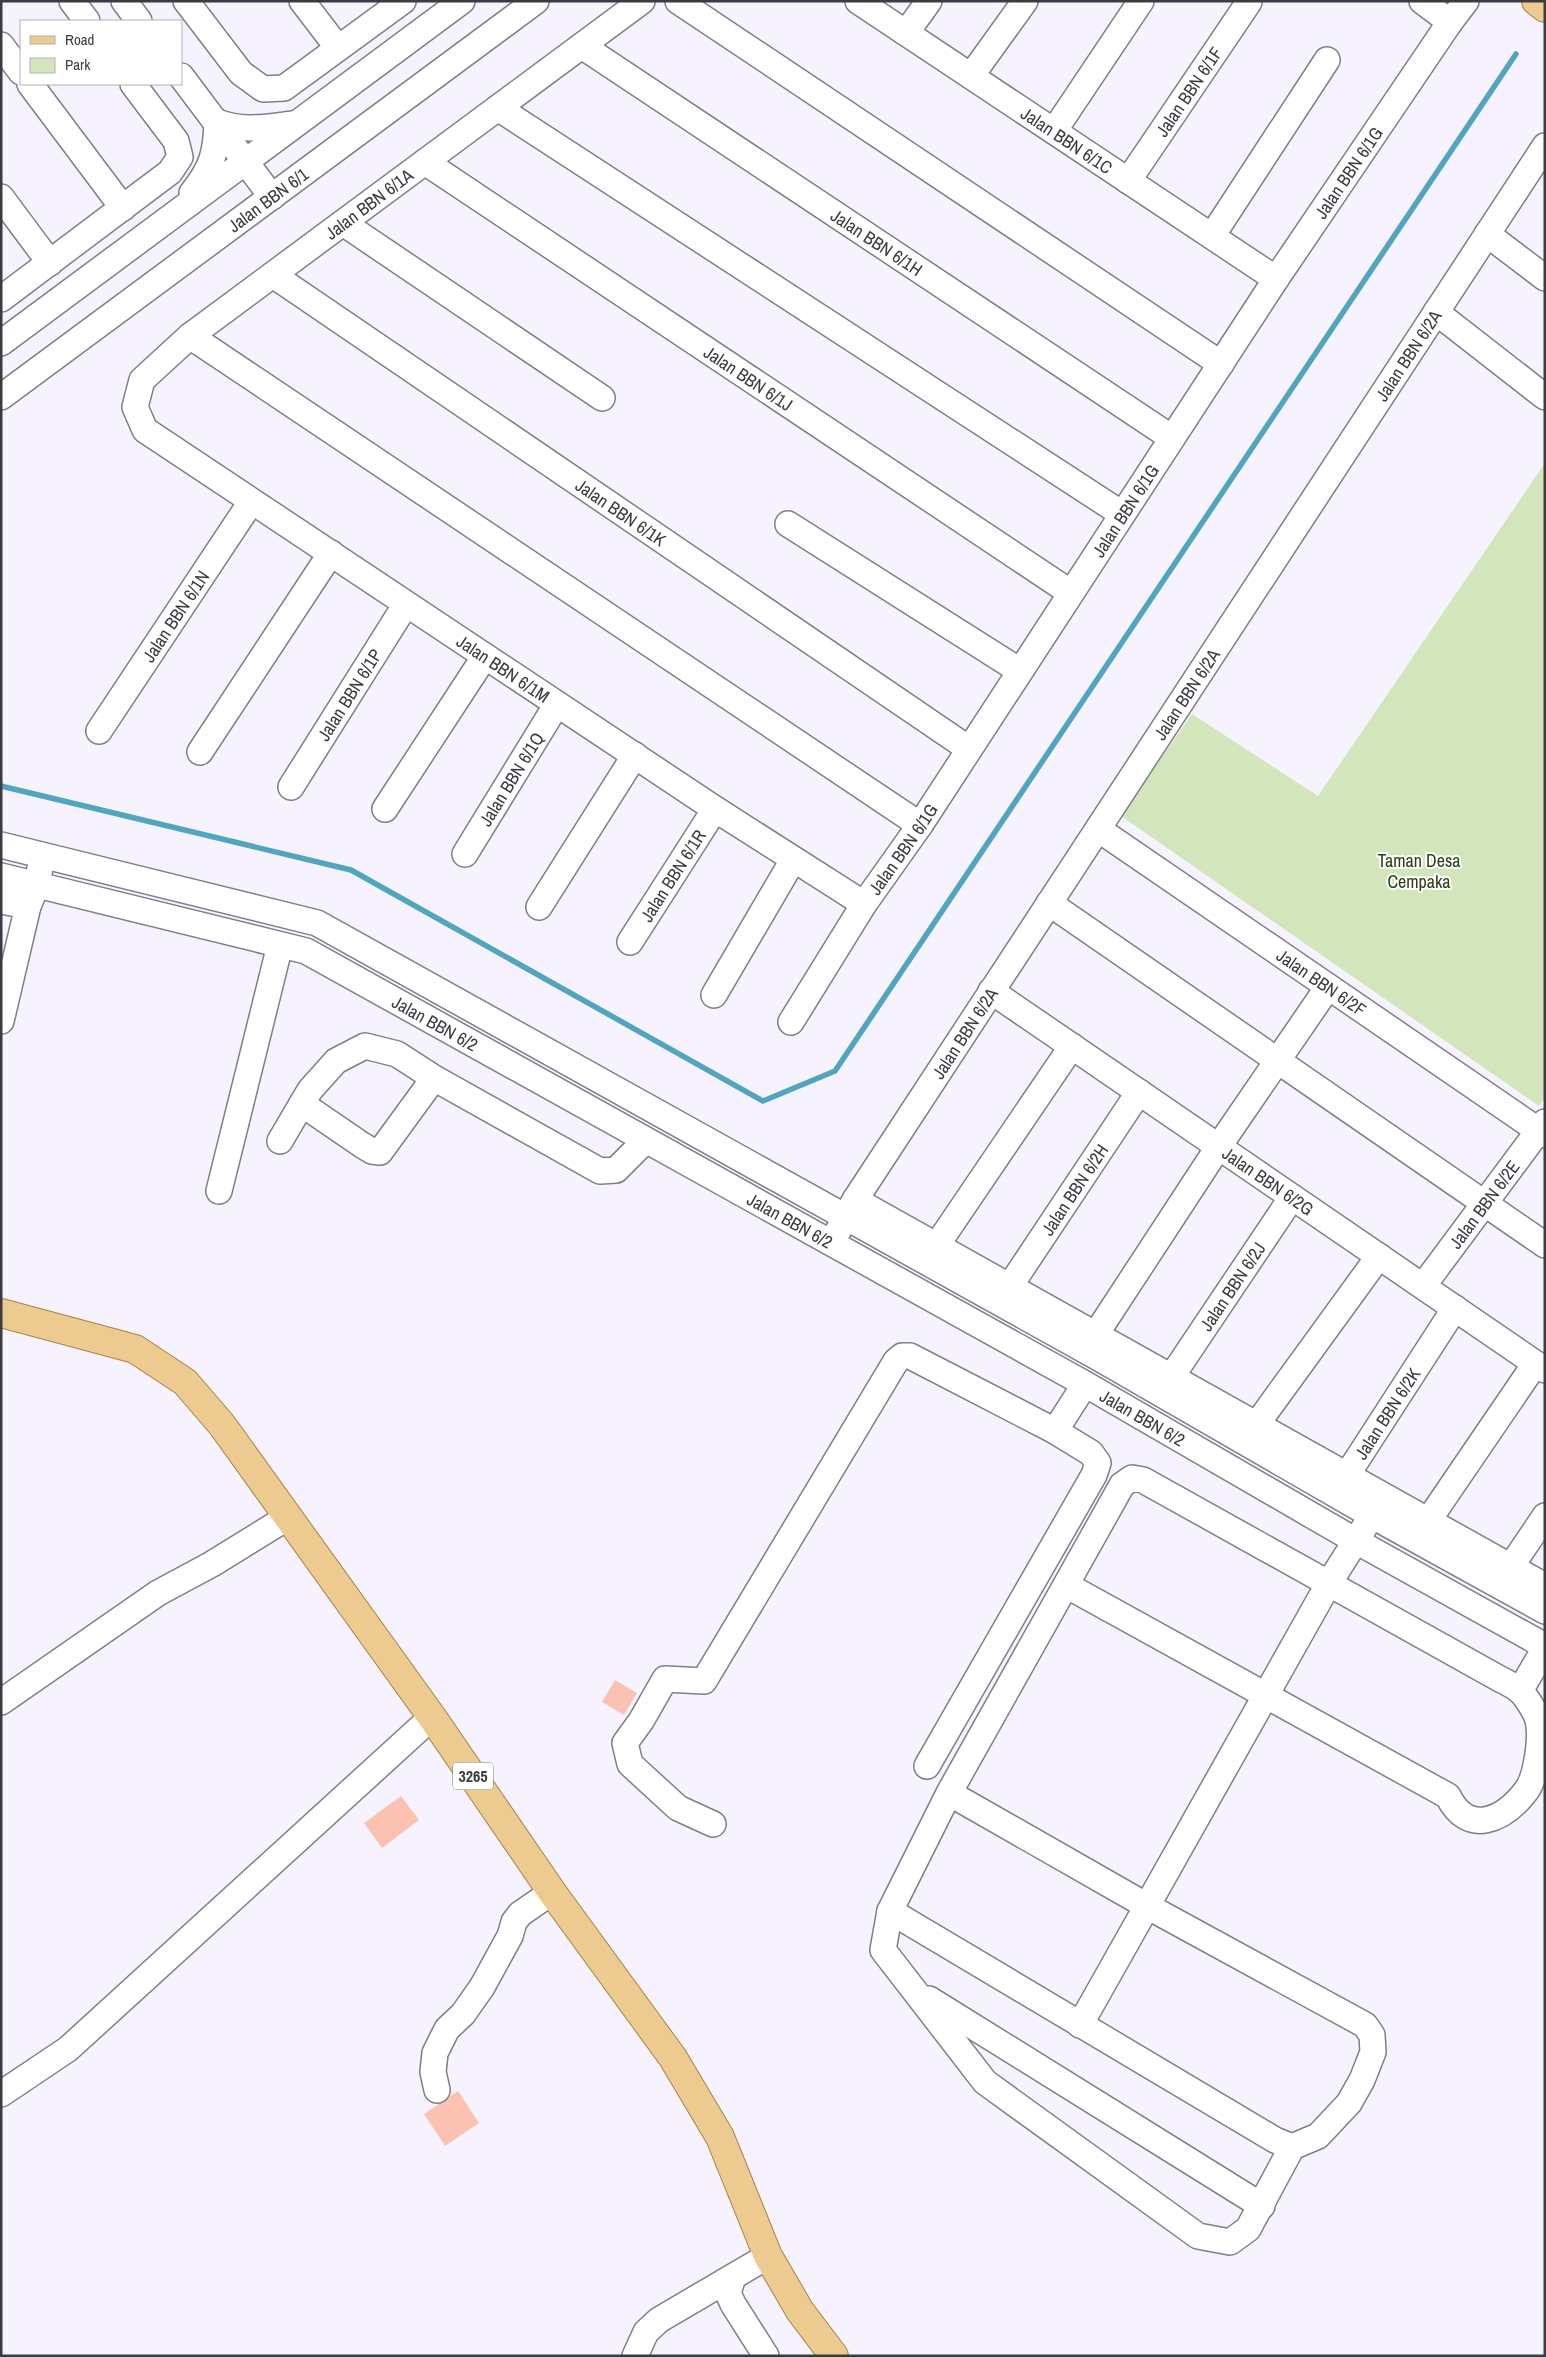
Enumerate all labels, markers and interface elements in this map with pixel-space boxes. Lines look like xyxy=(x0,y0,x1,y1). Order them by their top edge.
legend xyxy=(20,20,182,85)
text: Road xyxy=(65,29,94,50)
street label: Jalan BBN 6/1F xyxy=(1149,42,1228,141)
text: Park xyxy=(65,54,91,75)
street label: Jalan BBN 6/1C xyxy=(1016,100,1118,180)
street label: Jalan BBN 6/1G xyxy=(1308,122,1388,223)
street label: Jalan BBN 6/1 xyxy=(222,161,314,238)
street label: Jalan BBN 6/1A xyxy=(320,163,418,245)
street label: Jalan BBN 6/1H xyxy=(826,202,928,281)
street label: Jalan BBN 6/2A xyxy=(1369,305,1447,406)
street label: Jalan BBN 6/1J xyxy=(699,339,798,417)
street label: Jalan BBN 6/1G xyxy=(1086,459,1164,562)
street label: Jalan BBN 6/1K xyxy=(571,472,671,552)
street label: Jalan BBN 6/1N xyxy=(136,565,215,667)
street label: Jalan BBN 6/1M xyxy=(452,628,555,708)
street label: Jalan BBN 6/1P xyxy=(311,644,387,746)
street label: Jalan BBN 6/2A xyxy=(1147,644,1225,745)
street label: Jalan BBN 6/1Q xyxy=(473,727,549,831)
street label: Jalan BBN 6/1G xyxy=(862,799,943,900)
street label: Jalan BBN 6/1R xyxy=(634,824,712,926)
park label: Taman Desa Cempaka xyxy=(1377,848,1461,894)
street label: Jalan BBN 6/2F xyxy=(1272,943,1371,1022)
street label: Jalan BBN 6/2A xyxy=(925,982,1003,1083)
street label: Jalan BBN 6/2 xyxy=(388,989,483,1057)
street label: Jalan BBN 6/2H xyxy=(1035,1139,1114,1240)
street label: Jalan BBN 6/2G xyxy=(1218,1140,1319,1221)
street label: Jalan BBN 6/2E xyxy=(1443,1155,1525,1253)
street label: Jalan BBN 6/2 xyxy=(743,1186,838,1254)
street label: Jalan BBN 6/2J xyxy=(1193,1237,1271,1336)
street label: Jalan BBN 6/2K xyxy=(1348,1363,1426,1464)
street label: Jalan BBN 6/2 xyxy=(1096,1383,1190,1452)
road number: 3265 xyxy=(453,1762,493,1790)

